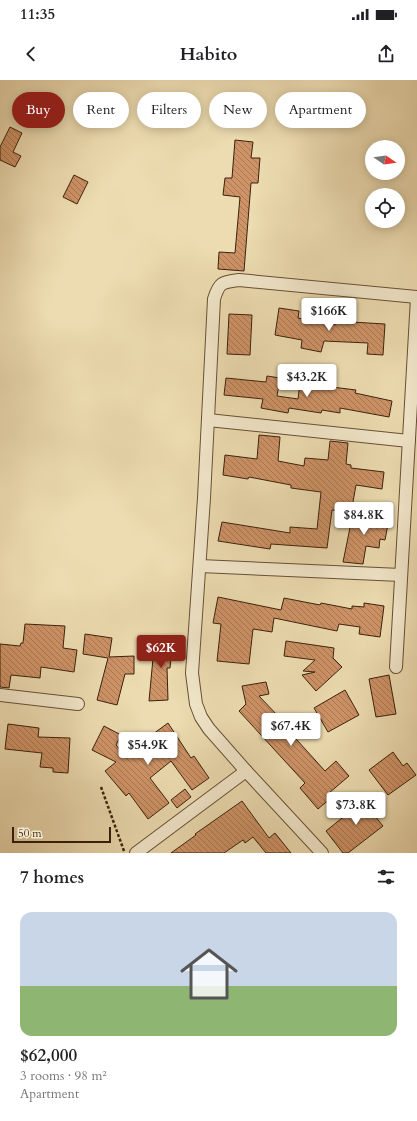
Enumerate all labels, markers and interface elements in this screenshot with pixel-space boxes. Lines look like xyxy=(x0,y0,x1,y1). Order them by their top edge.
text: 11:35 xyxy=(20,4,55,24)
text: Habito xyxy=(180,42,237,67)
icon: back xyxy=(20,43,42,65)
icon: share xyxy=(375,43,397,65)
chip: Buy xyxy=(12,92,65,128)
chip: Rent xyxy=(73,92,129,128)
chip: Filters xyxy=(137,92,201,128)
chip: New xyxy=(209,92,267,128)
chip: Apartment xyxy=(275,92,366,128)
north arrow xyxy=(365,140,405,180)
map controls xyxy=(365,140,405,228)
button: locate xyxy=(365,188,405,228)
pin: $166K xyxy=(301,298,357,332)
text: $166K xyxy=(310,302,348,320)
pin: $43.2K xyxy=(274,364,340,398)
text: $43.2K xyxy=(287,368,327,386)
pin: $84.8K xyxy=(331,502,397,536)
text: $84.8K xyxy=(344,506,384,524)
pin: $62K xyxy=(137,635,185,669)
text: $62K xyxy=(146,639,176,657)
pin: $67.4K xyxy=(258,713,324,747)
text: $67.4K xyxy=(271,717,311,735)
pin: $54.9K xyxy=(115,732,181,766)
text: $54.9K xyxy=(128,736,168,754)
pin: $73.8K xyxy=(323,792,389,826)
text: $73.8K xyxy=(336,796,376,814)
scale bar xyxy=(12,825,111,844)
text: 50 m xyxy=(18,826,42,841)
text: 7 homes xyxy=(20,866,84,889)
icon: filters xyxy=(375,866,397,888)
icon: home xyxy=(173,938,245,1010)
text: $62,000 xyxy=(20,1044,77,1067)
text: 3 rooms · 98 m² xyxy=(20,1067,107,1085)
text: Apartment xyxy=(20,1085,79,1103)

